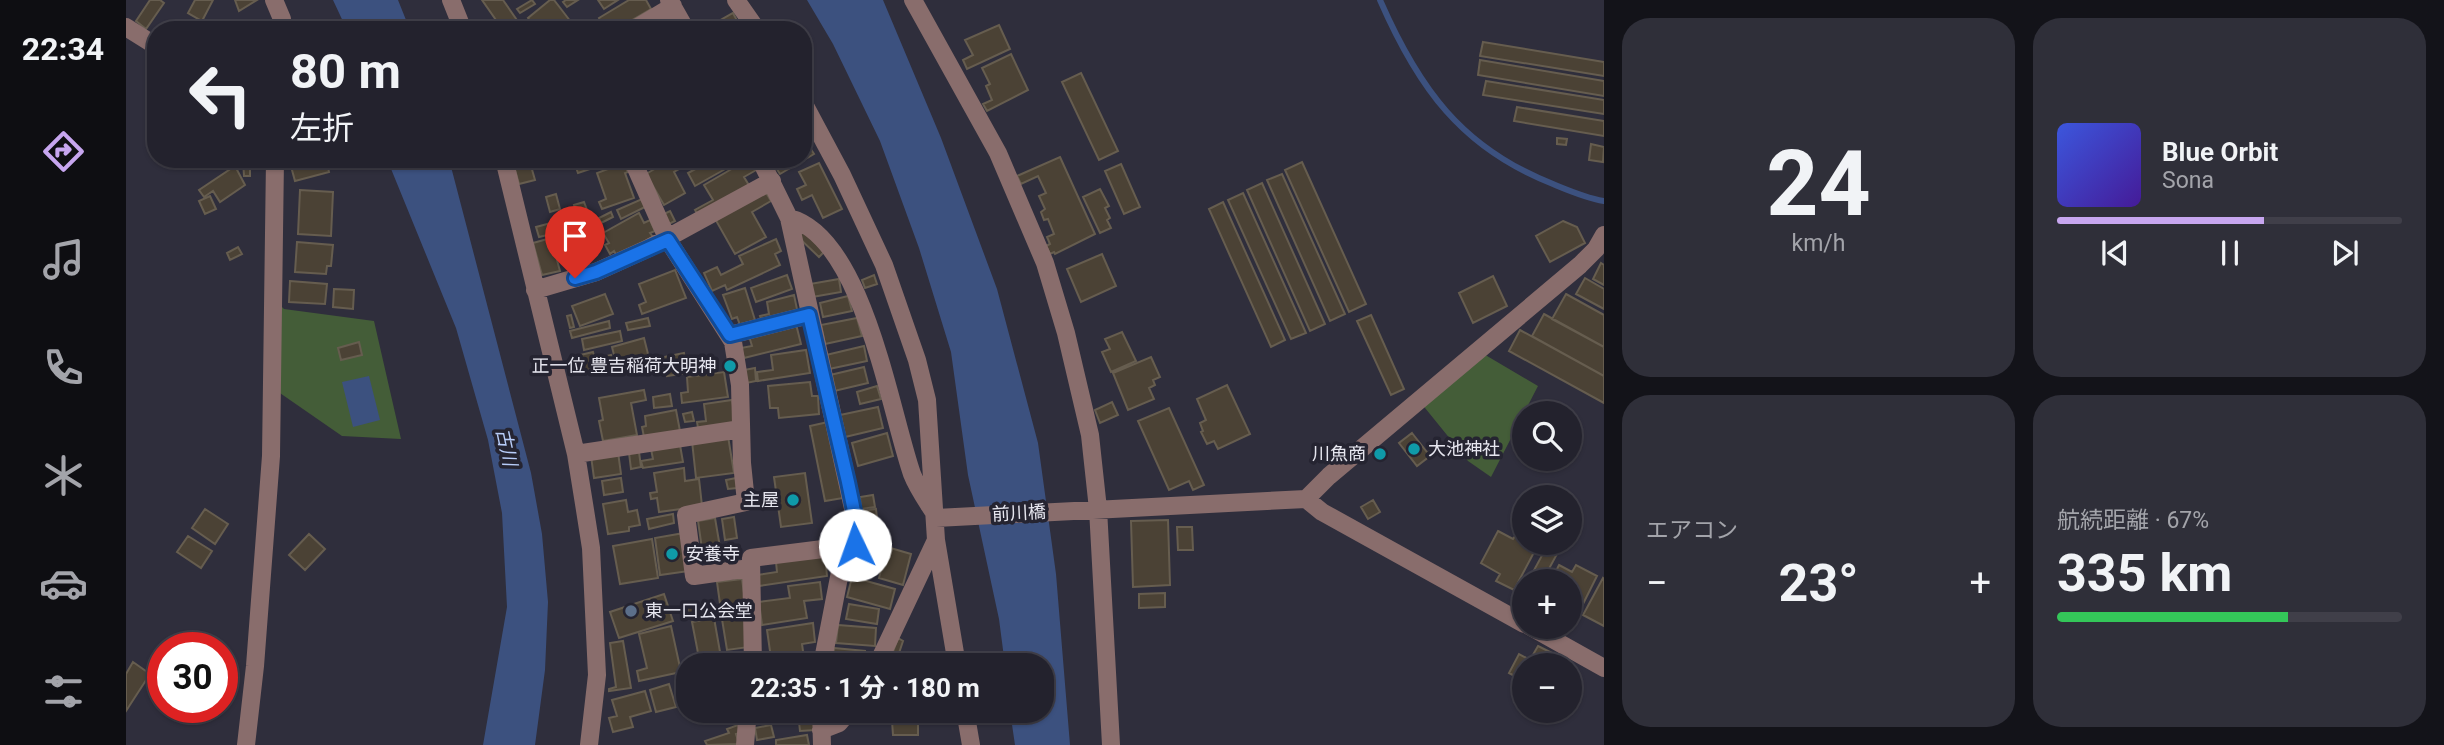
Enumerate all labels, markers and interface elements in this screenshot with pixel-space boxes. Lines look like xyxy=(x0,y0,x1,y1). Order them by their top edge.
text: 22:34 xyxy=(22,30,104,68)
text: 80 m xyxy=(290,43,401,100)
icon: left xyxy=(175,49,266,140)
text: 左折 xyxy=(290,109,354,147)
icon: directions xyxy=(39,127,88,176)
text: 24 xyxy=(1766,131,1871,237)
text: Blue Orbit xyxy=(2162,137,2278,167)
text: Sona xyxy=(2162,167,2214,194)
pin xyxy=(545,206,605,278)
icon: arrive xyxy=(556,217,594,255)
text: km/h xyxy=(1792,230,1846,257)
icon: previous xyxy=(2096,234,2134,272)
icon: pause xyxy=(2211,234,2249,272)
icon: next xyxy=(2326,234,2364,272)
icon: music xyxy=(39,235,88,284)
icon: phone xyxy=(39,343,88,392)
place label: 正一位 豊吉稲荷大明神 xyxy=(532,355,716,376)
marker: 正一位 豊吉稲荷大明神 xyxy=(722,358,738,374)
map controls xyxy=(1512,401,1582,723)
button: search xyxy=(1512,401,1582,471)
water label: 古川 xyxy=(491,426,522,470)
place label: 大池神社 xyxy=(1428,438,1500,459)
marker: 大池神社 xyxy=(1406,441,1422,457)
place label: 川魚商 xyxy=(1312,443,1366,464)
marker: 川魚商 xyxy=(1372,446,1388,462)
icon: climate xyxy=(39,451,88,500)
button: layers xyxy=(1512,485,1582,555)
place label: 主屋 xyxy=(743,489,779,510)
marker: 主屋 xyxy=(785,492,801,508)
street label: 前川橋 xyxy=(991,501,1046,524)
text: 航続距離 · 67% xyxy=(2057,507,2209,534)
position arrow xyxy=(818,508,892,582)
text: エアコン xyxy=(1646,517,1738,544)
place label: 安養寺 xyxy=(686,543,740,564)
text: 335 km xyxy=(2057,543,2232,604)
marker: 安養寺 xyxy=(664,546,680,562)
text: 23° xyxy=(1779,553,1859,614)
icon: car xyxy=(39,559,88,608)
text: − xyxy=(1646,561,1668,605)
text: + xyxy=(1969,561,1991,605)
button: + xyxy=(1512,569,1582,639)
place label: 東一口公会堂 xyxy=(645,600,753,621)
marker: 東一口公会堂 xyxy=(623,603,639,619)
speed limit sign: 30 xyxy=(147,632,238,723)
button: − xyxy=(1512,653,1582,723)
icon: filters xyxy=(39,667,88,716)
text: 22:35 · 1 分 · 180 m xyxy=(750,673,980,703)

